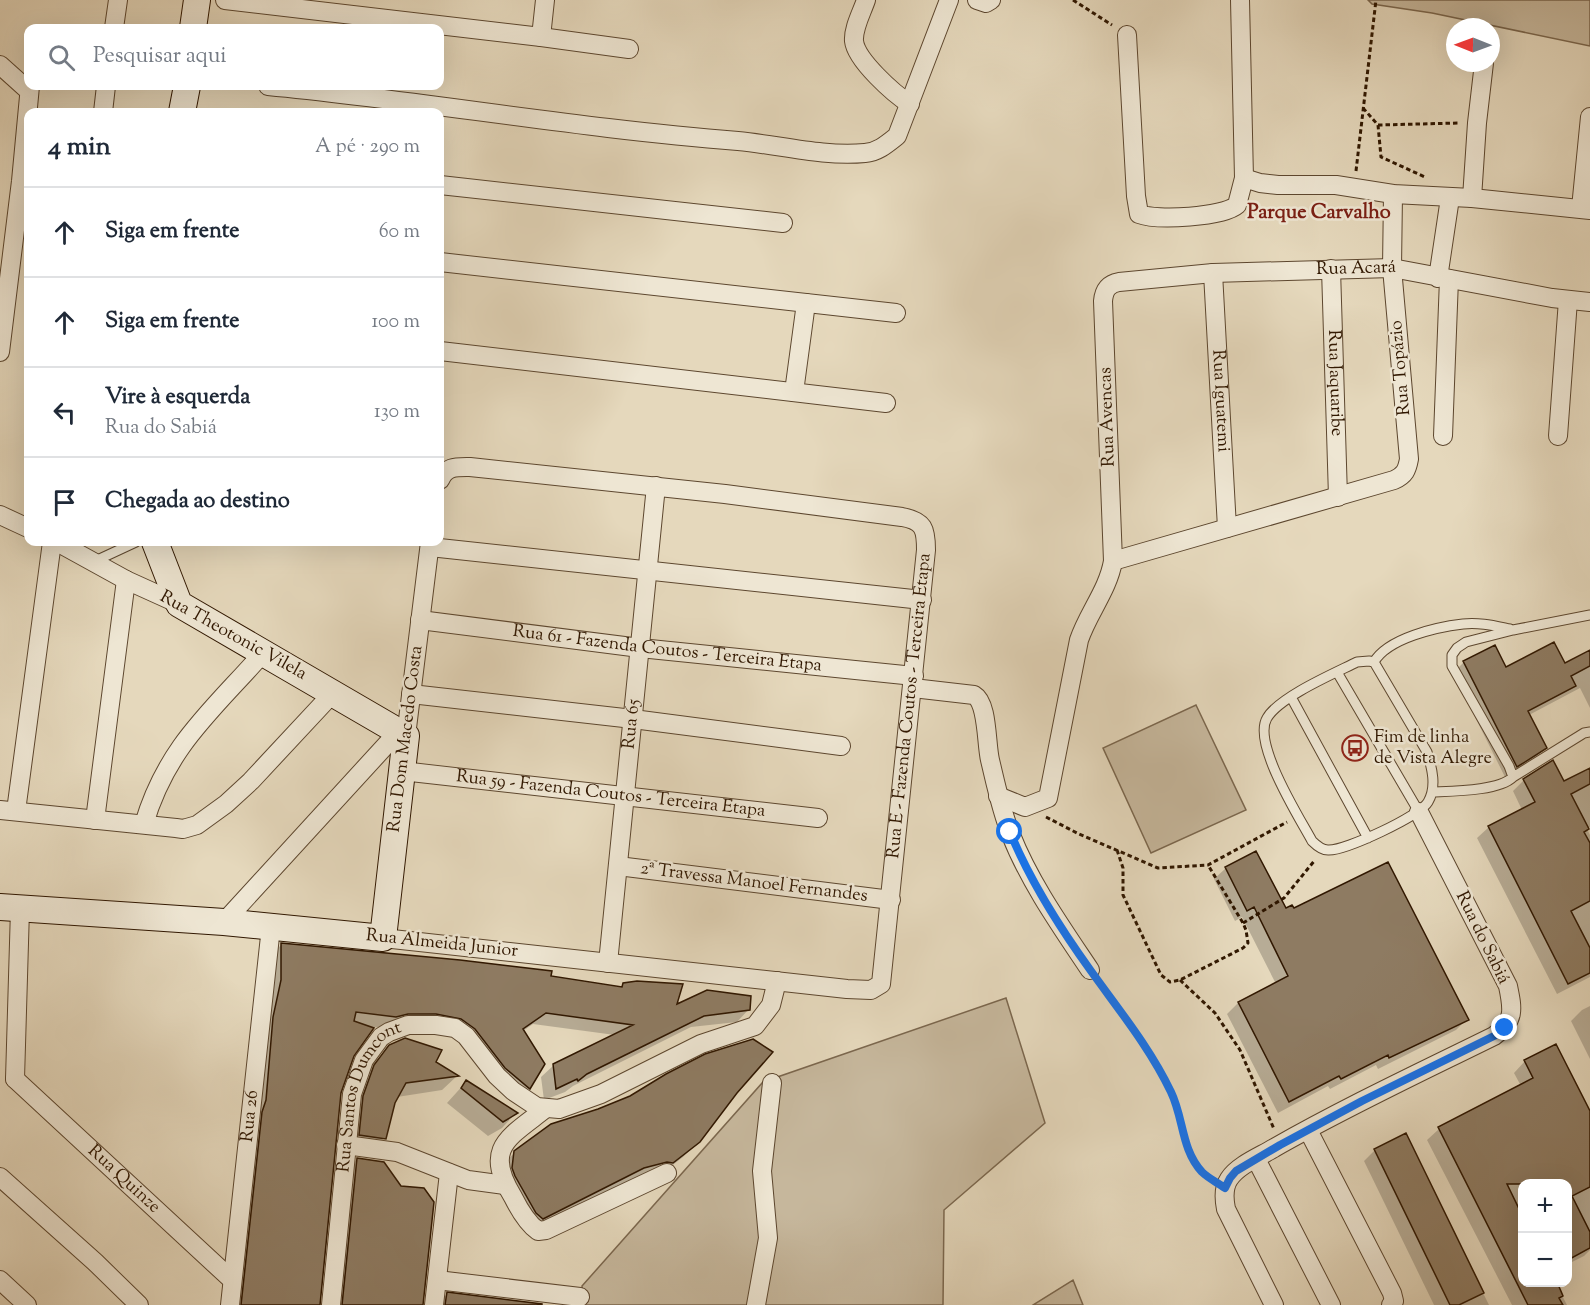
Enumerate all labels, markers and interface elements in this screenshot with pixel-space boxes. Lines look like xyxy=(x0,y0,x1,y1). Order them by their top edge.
north arrow xyxy=(1446,18,1500,72)
search box xyxy=(24,24,444,90)
icon: search xyxy=(45,41,78,74)
text: Pesquisar aqui xyxy=(93,41,227,73)
text: 4 min xyxy=(48,129,111,166)
text: A pé · 290 m xyxy=(315,133,420,162)
district label: Parque Carvalho xyxy=(1247,199,1391,228)
icon: ahead xyxy=(48,216,81,249)
text: Siga em frente xyxy=(105,216,240,248)
text: 60 m xyxy=(379,218,420,247)
street label: Rua Acará xyxy=(1316,255,1396,283)
icon: ahead xyxy=(48,306,81,339)
text: Siga em frente xyxy=(105,306,240,338)
text: 100 m xyxy=(371,308,420,337)
street label: Rua Topázio xyxy=(1384,319,1418,417)
street label: Rua Jaquaribe xyxy=(1320,329,1349,437)
street label: Rua Iguatemi xyxy=(1204,349,1236,453)
street label: Rua Avencas xyxy=(1093,367,1123,467)
text: Vire à esquerda xyxy=(105,382,250,414)
icon: left xyxy=(48,396,81,429)
text: 130 m xyxy=(374,398,420,427)
text: Rua do Sabiá xyxy=(105,414,217,443)
icon: arrive xyxy=(48,486,81,519)
text: Chegada ao destino xyxy=(105,486,290,518)
street label: Rua E - Fazenda Coutos - Terceira Etapa xyxy=(881,552,939,860)
street label: Rua Theotonic Vilela xyxy=(155,585,311,687)
street label: Rua 61 - Fazenda Coutos - Terceira Etapa xyxy=(511,619,823,680)
street label: Rua Dom Macedo Costa xyxy=(382,644,430,834)
street label: Rua 65 xyxy=(617,698,647,750)
place label: Fim de linha de Vista Alegre xyxy=(1374,725,1492,772)
bus stop icon: Fim de linha de Vista Alegre xyxy=(1340,733,1370,763)
street label: Rua 59 - Fazenda Coutos - Terceira Etapa xyxy=(455,764,767,825)
route start xyxy=(996,818,1022,844)
street label: 2ª Travessa Manoel Fernandes xyxy=(639,856,869,910)
street label: Rua do Sabiá xyxy=(1448,887,1516,989)
street label: Rua Almeida Junior xyxy=(365,923,520,965)
route end xyxy=(1491,1014,1517,1040)
street label: Rua Santos Dumcont xyxy=(331,1015,405,1174)
street label: Rua 26 xyxy=(235,1089,266,1144)
street label: Rua Quinze xyxy=(81,1139,166,1220)
map controls xyxy=(1518,1179,1572,1287)
button: + xyxy=(1518,1179,1572,1233)
button: − xyxy=(1518,1233,1572,1287)

